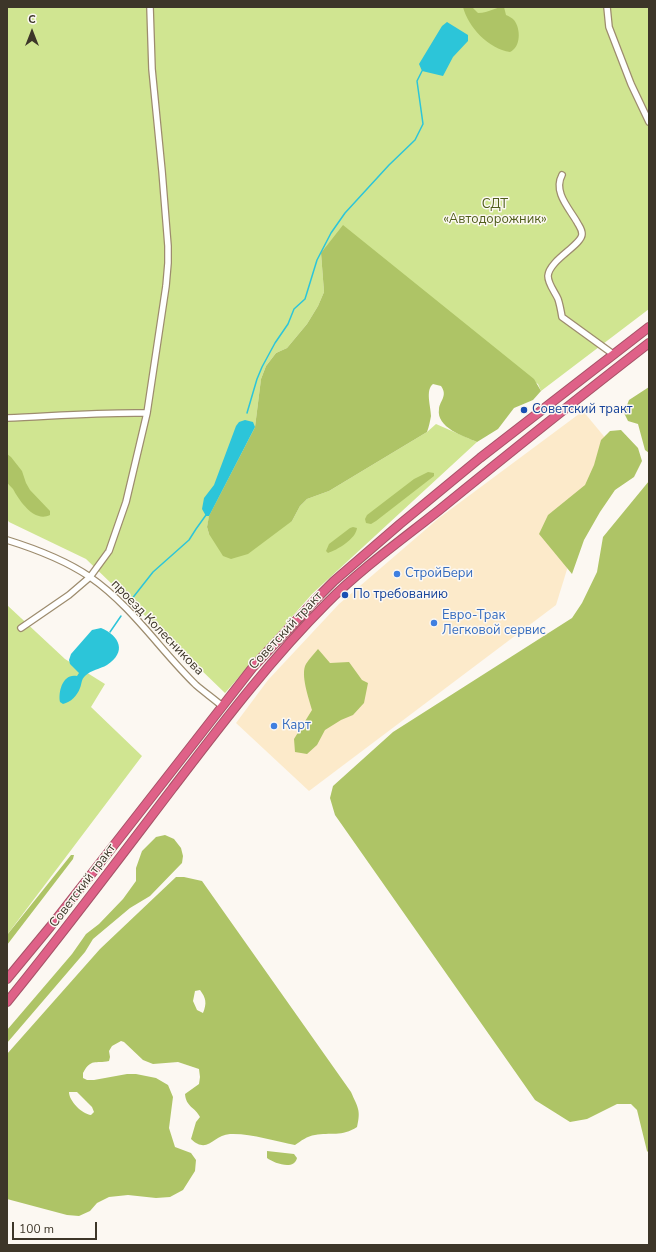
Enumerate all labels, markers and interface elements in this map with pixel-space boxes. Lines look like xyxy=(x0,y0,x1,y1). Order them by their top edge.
north arrow xyxy=(12,12,52,52)
text: С xyxy=(28,12,36,27)
park label: СДТ «Автодорожник» xyxy=(443,197,547,228)
place label: Советский тракт xyxy=(532,402,632,418)
marker: Советский тракт xyxy=(519,405,529,415)
place label: СтройБери xyxy=(405,566,473,582)
marker: СтройБери xyxy=(392,569,402,579)
street label: проезд Колесникова xyxy=(107,577,207,679)
place label: По требованию xyxy=(353,587,448,603)
street label: Советский тракт xyxy=(246,589,326,673)
marker: По требованию xyxy=(340,590,350,600)
place label: Евро-Трак Легковой сервис xyxy=(442,608,546,639)
marker: Евро-Трак Легковой сервис xyxy=(429,618,439,628)
place label: Карт xyxy=(282,718,311,734)
marker: Карт xyxy=(269,721,279,731)
street label: Советский тракт xyxy=(47,841,119,931)
scale bar xyxy=(14,1214,99,1240)
text: 100 m xyxy=(19,1221,54,1237)

